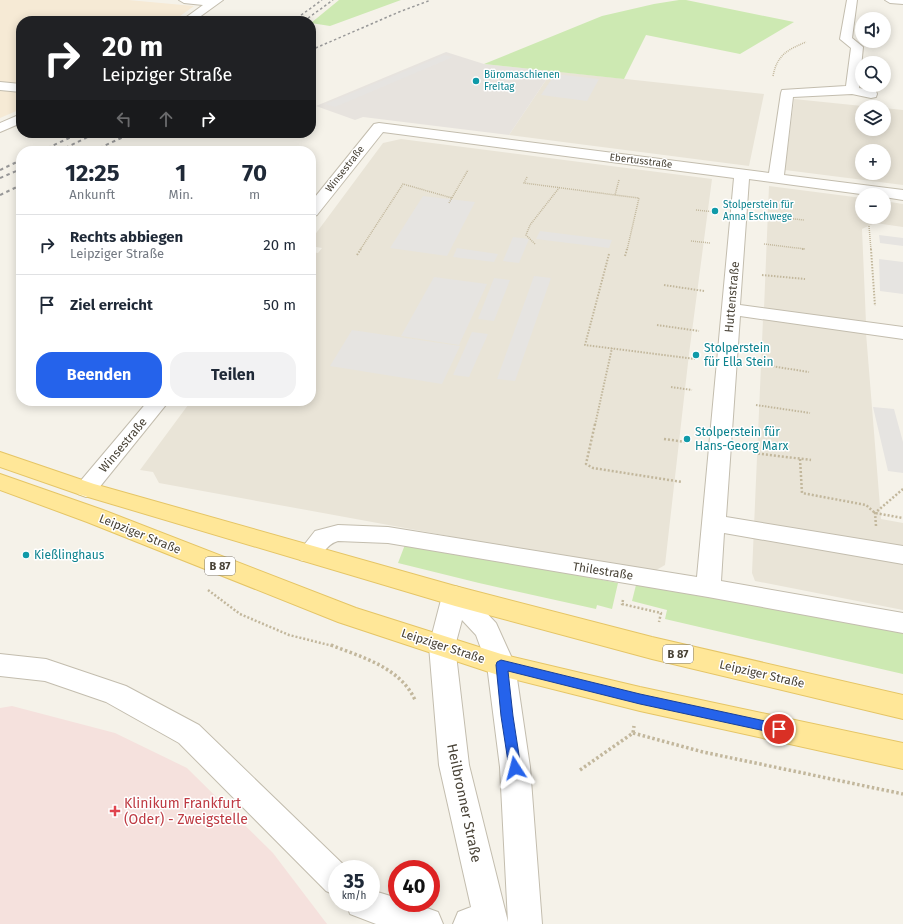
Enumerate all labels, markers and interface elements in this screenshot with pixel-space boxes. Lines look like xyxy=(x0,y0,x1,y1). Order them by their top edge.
map controls xyxy=(855,12,891,224)
button: sound xyxy=(855,12,891,48)
text: 20 m xyxy=(102,30,163,63)
icon: right xyxy=(36,32,88,84)
button: search xyxy=(855,56,891,92)
text: Leipziger Straße xyxy=(102,64,232,86)
place label: Büromaschienen Freitag xyxy=(484,69,560,93)
marker: Büromaschienen Freitag xyxy=(471,76,481,86)
button: layers xyxy=(855,100,891,136)
icon: left xyxy=(113,108,135,130)
icon: ahead xyxy=(155,108,177,130)
icon: right xyxy=(197,108,219,130)
street label: Winsestraße xyxy=(323,143,367,195)
button: + xyxy=(855,144,891,180)
street label: Ebertusstraße xyxy=(609,151,673,171)
text: 12:25 xyxy=(65,159,120,187)
text: 1 xyxy=(175,159,186,187)
text: 70 xyxy=(242,159,267,187)
text: Ankunft xyxy=(69,187,115,202)
text: Min. xyxy=(169,187,193,202)
text: m xyxy=(249,187,260,202)
button: − xyxy=(855,188,891,224)
place label: Stolperstein für Anna Eschwege xyxy=(723,199,794,223)
marker: Stolperstein für Anna Eschwege xyxy=(710,206,720,216)
text: Rechts abbiegen xyxy=(70,228,183,246)
icon: right xyxy=(36,234,58,256)
text: 20 m xyxy=(263,236,296,254)
text: Leipziger Straße xyxy=(70,246,164,261)
street label: Huttenstraße xyxy=(722,261,742,333)
icon: arrive xyxy=(36,294,58,316)
text: Ziel erreicht xyxy=(70,296,153,314)
text: 50 m xyxy=(263,296,296,314)
place label: Stolperstein für Ella Stein xyxy=(704,341,773,369)
marker: Stolperstein für Ella Stein xyxy=(691,350,701,360)
button: Beenden xyxy=(36,352,162,398)
button: Teilen xyxy=(170,352,296,398)
street label: Winsestraße xyxy=(96,415,150,475)
place label: Stolperstein für Hans-Georg Marx xyxy=(695,425,789,453)
marker: Stolperstein für Hans-Georg Marx xyxy=(682,434,692,444)
street label: Leipziger Straße xyxy=(97,511,183,557)
place label: Kießlinghaus xyxy=(34,548,105,562)
marker: Kießlinghaus xyxy=(21,550,31,560)
road number: B 87 xyxy=(205,557,235,575)
street label: Thilestraße xyxy=(572,559,634,583)
street label: Leipziger Straße xyxy=(399,626,487,666)
road number: B 87 xyxy=(663,645,693,663)
street label: Leipziger Straße xyxy=(718,657,806,691)
pin xyxy=(762,712,796,746)
icon: arrive xyxy=(768,718,790,740)
street label: Heilbronner Straße xyxy=(443,742,485,864)
position arrow xyxy=(494,747,536,789)
place label: Klinikum Frankfurt (Oder) - Zweigstelle xyxy=(124,795,248,828)
marker: Klinikum Frankfurt (Oder) - Zweigstelle xyxy=(109,805,121,817)
speed limit sign: 40 xyxy=(388,860,440,912)
text: 35 xyxy=(343,869,365,893)
text: km/h xyxy=(342,890,366,902)

